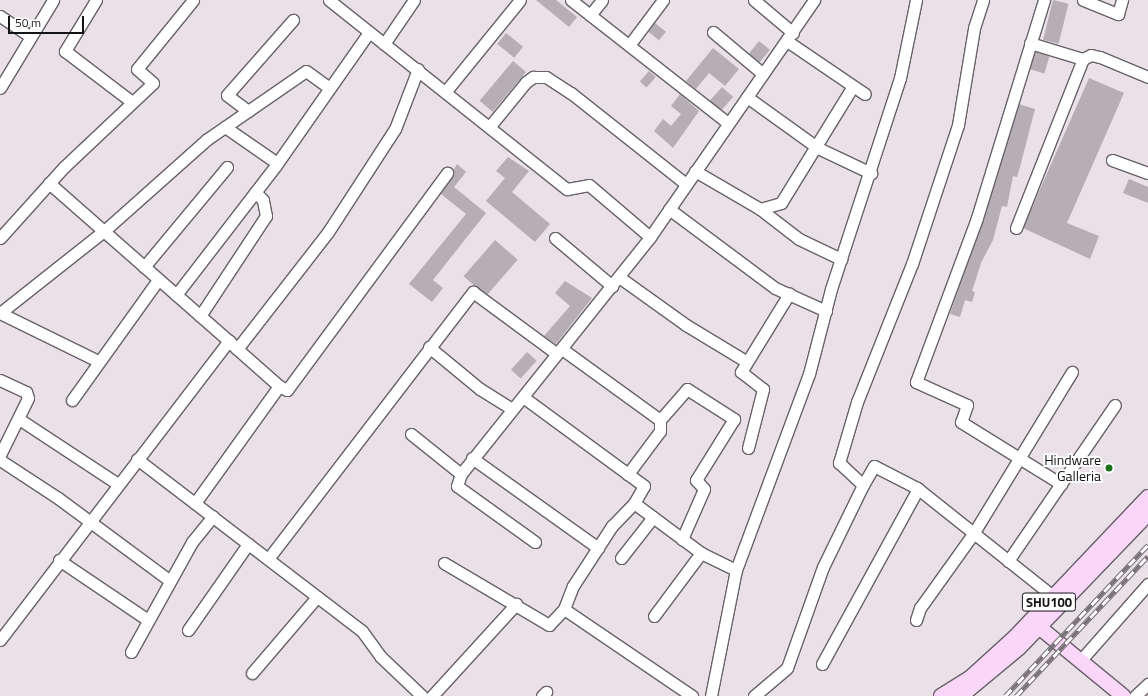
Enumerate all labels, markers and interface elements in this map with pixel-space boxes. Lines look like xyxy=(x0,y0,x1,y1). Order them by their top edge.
scale bar xyxy=(10,8,86,34)
text: 50 m xyxy=(15,13,41,32)
place label: Hindware Galleria xyxy=(1044,452,1101,484)
marker: Hindware Galleria xyxy=(1104,463,1114,473)
road number: SHU100 xyxy=(1021,591,1077,613)

